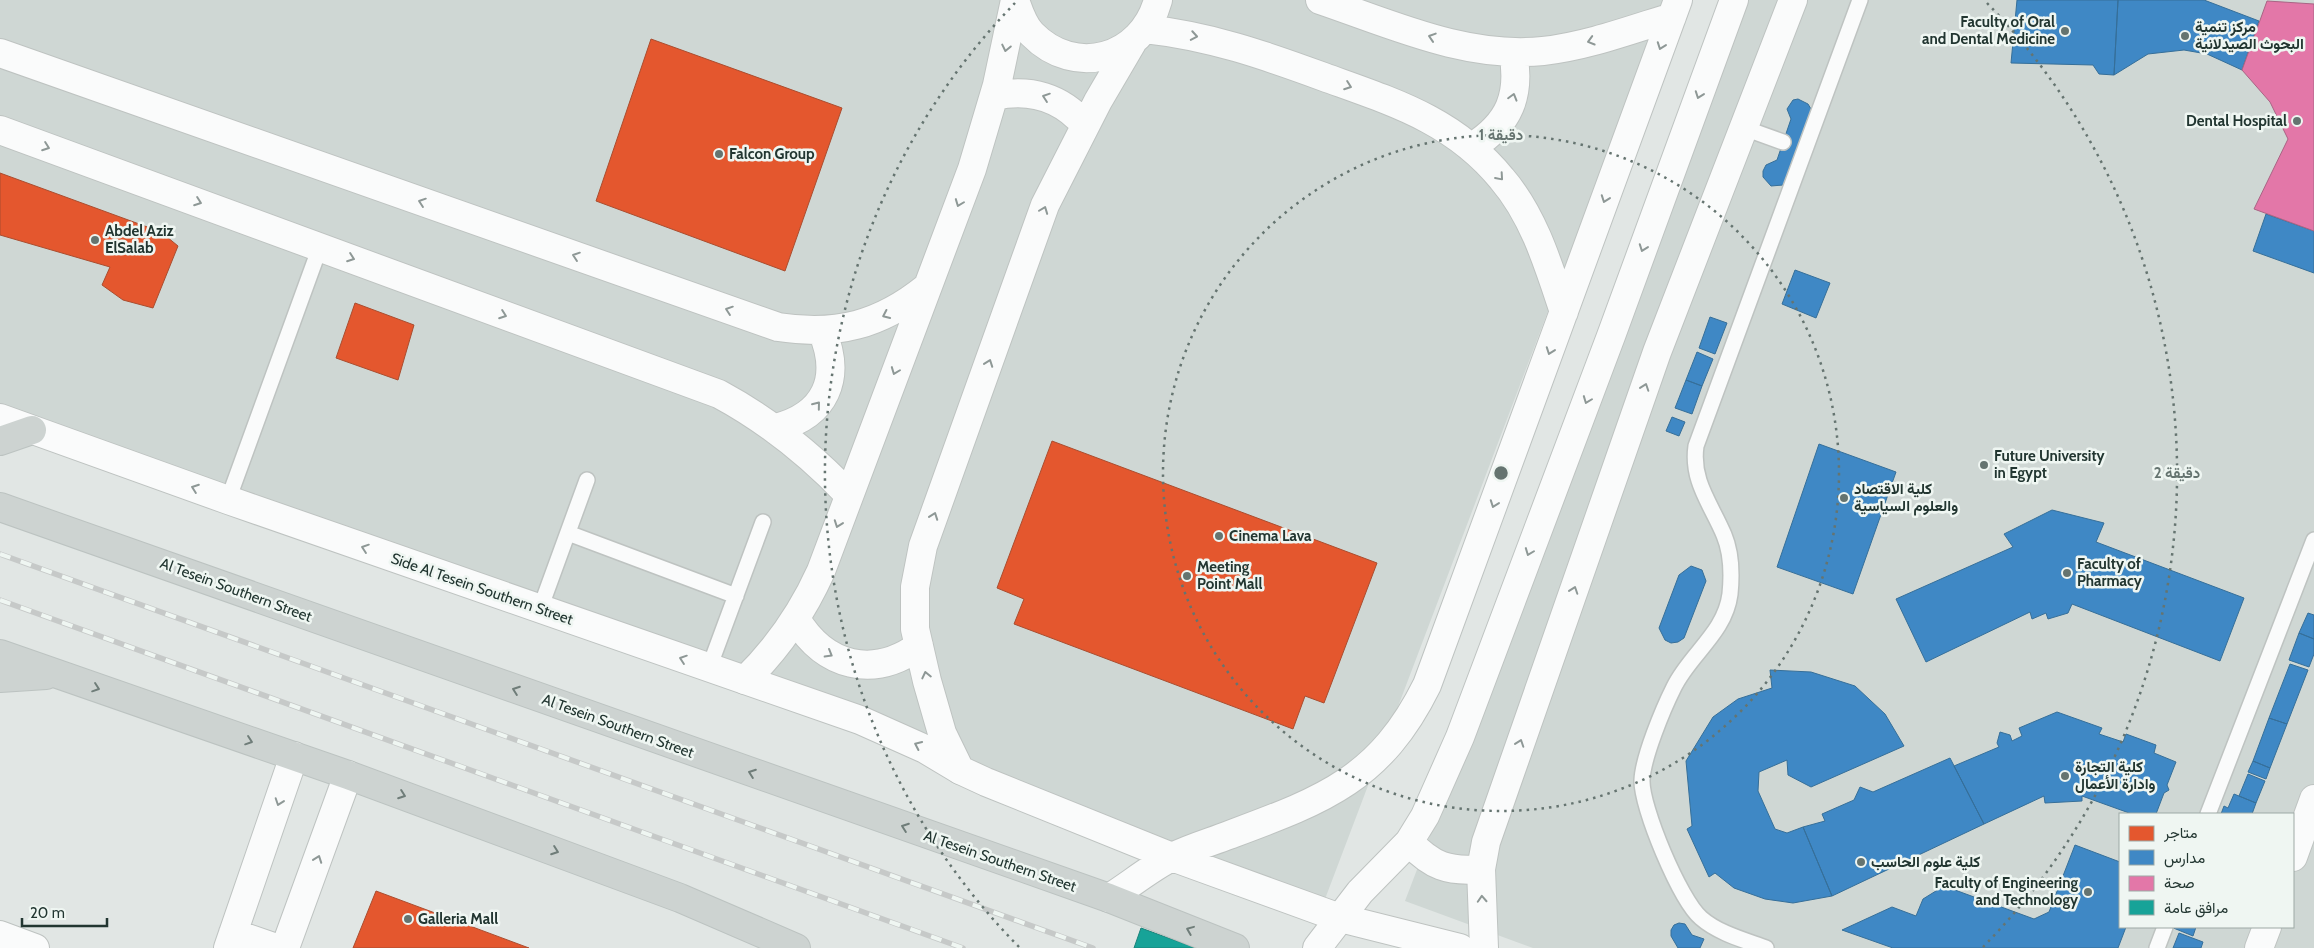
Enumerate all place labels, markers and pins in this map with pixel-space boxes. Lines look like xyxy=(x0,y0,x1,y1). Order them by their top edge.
place label: Faculty of Oral and Dental Medicine xyxy=(1922,13,2055,48)
place label: مركز تنمية البحوث الصيدلانية xyxy=(2195,18,2304,53)
marker: Faculty of Oral and Dental Medicine xyxy=(2059,25,2071,37)
marker: مركز تنمية البحوث الصيدلانية xyxy=(2179,30,2191,42)
place label: Dental Hospital xyxy=(2186,112,2287,130)
marker: Dental Hospital xyxy=(2291,115,2303,127)
place label: Falcon Group xyxy=(729,145,815,163)
marker: Falcon Group xyxy=(713,148,725,160)
place label: Abdel Aziz ElSalab xyxy=(105,222,174,257)
marker: Abdel Aziz ElSalab xyxy=(89,234,101,246)
place label: Future University in Egypt xyxy=(1994,447,2106,482)
marker: Future University in Egypt xyxy=(1978,459,1990,471)
centre of rings xyxy=(1492,464,1510,482)
place label: كلية الاقتصاد والعلوم السياسية xyxy=(1854,480,1958,516)
marker: كلية الاقتصاد والعلوم السياسية xyxy=(1838,492,1850,504)
place label: Cinema Lava xyxy=(1229,527,1312,545)
marker: Cinema Lava xyxy=(1213,530,1225,542)
place label: Faculty of Pharmacy xyxy=(2077,555,2143,590)
place label: Meeting Point Mall xyxy=(1197,558,1262,593)
marker: Faculty of Pharmacy xyxy=(2061,567,2073,579)
marker: Meeting Point Mall xyxy=(1181,570,1193,582)
place label: كلية التجارة وادارة الأعمال xyxy=(2075,758,2156,793)
marker: كلية التجارة وادارة الأعمال xyxy=(2059,770,2071,782)
place label: كلية علوم الحاسب xyxy=(1871,853,1980,872)
marker: كلية علوم الحاسب xyxy=(1855,856,1867,868)
place label: Faculty of Engineering and Technology xyxy=(1934,874,2079,909)
marker: Faculty of Engineering and Technology xyxy=(2082,886,2094,898)
place label: Galleria Mall xyxy=(418,910,498,928)
marker: Galleria Mall xyxy=(402,913,414,925)

